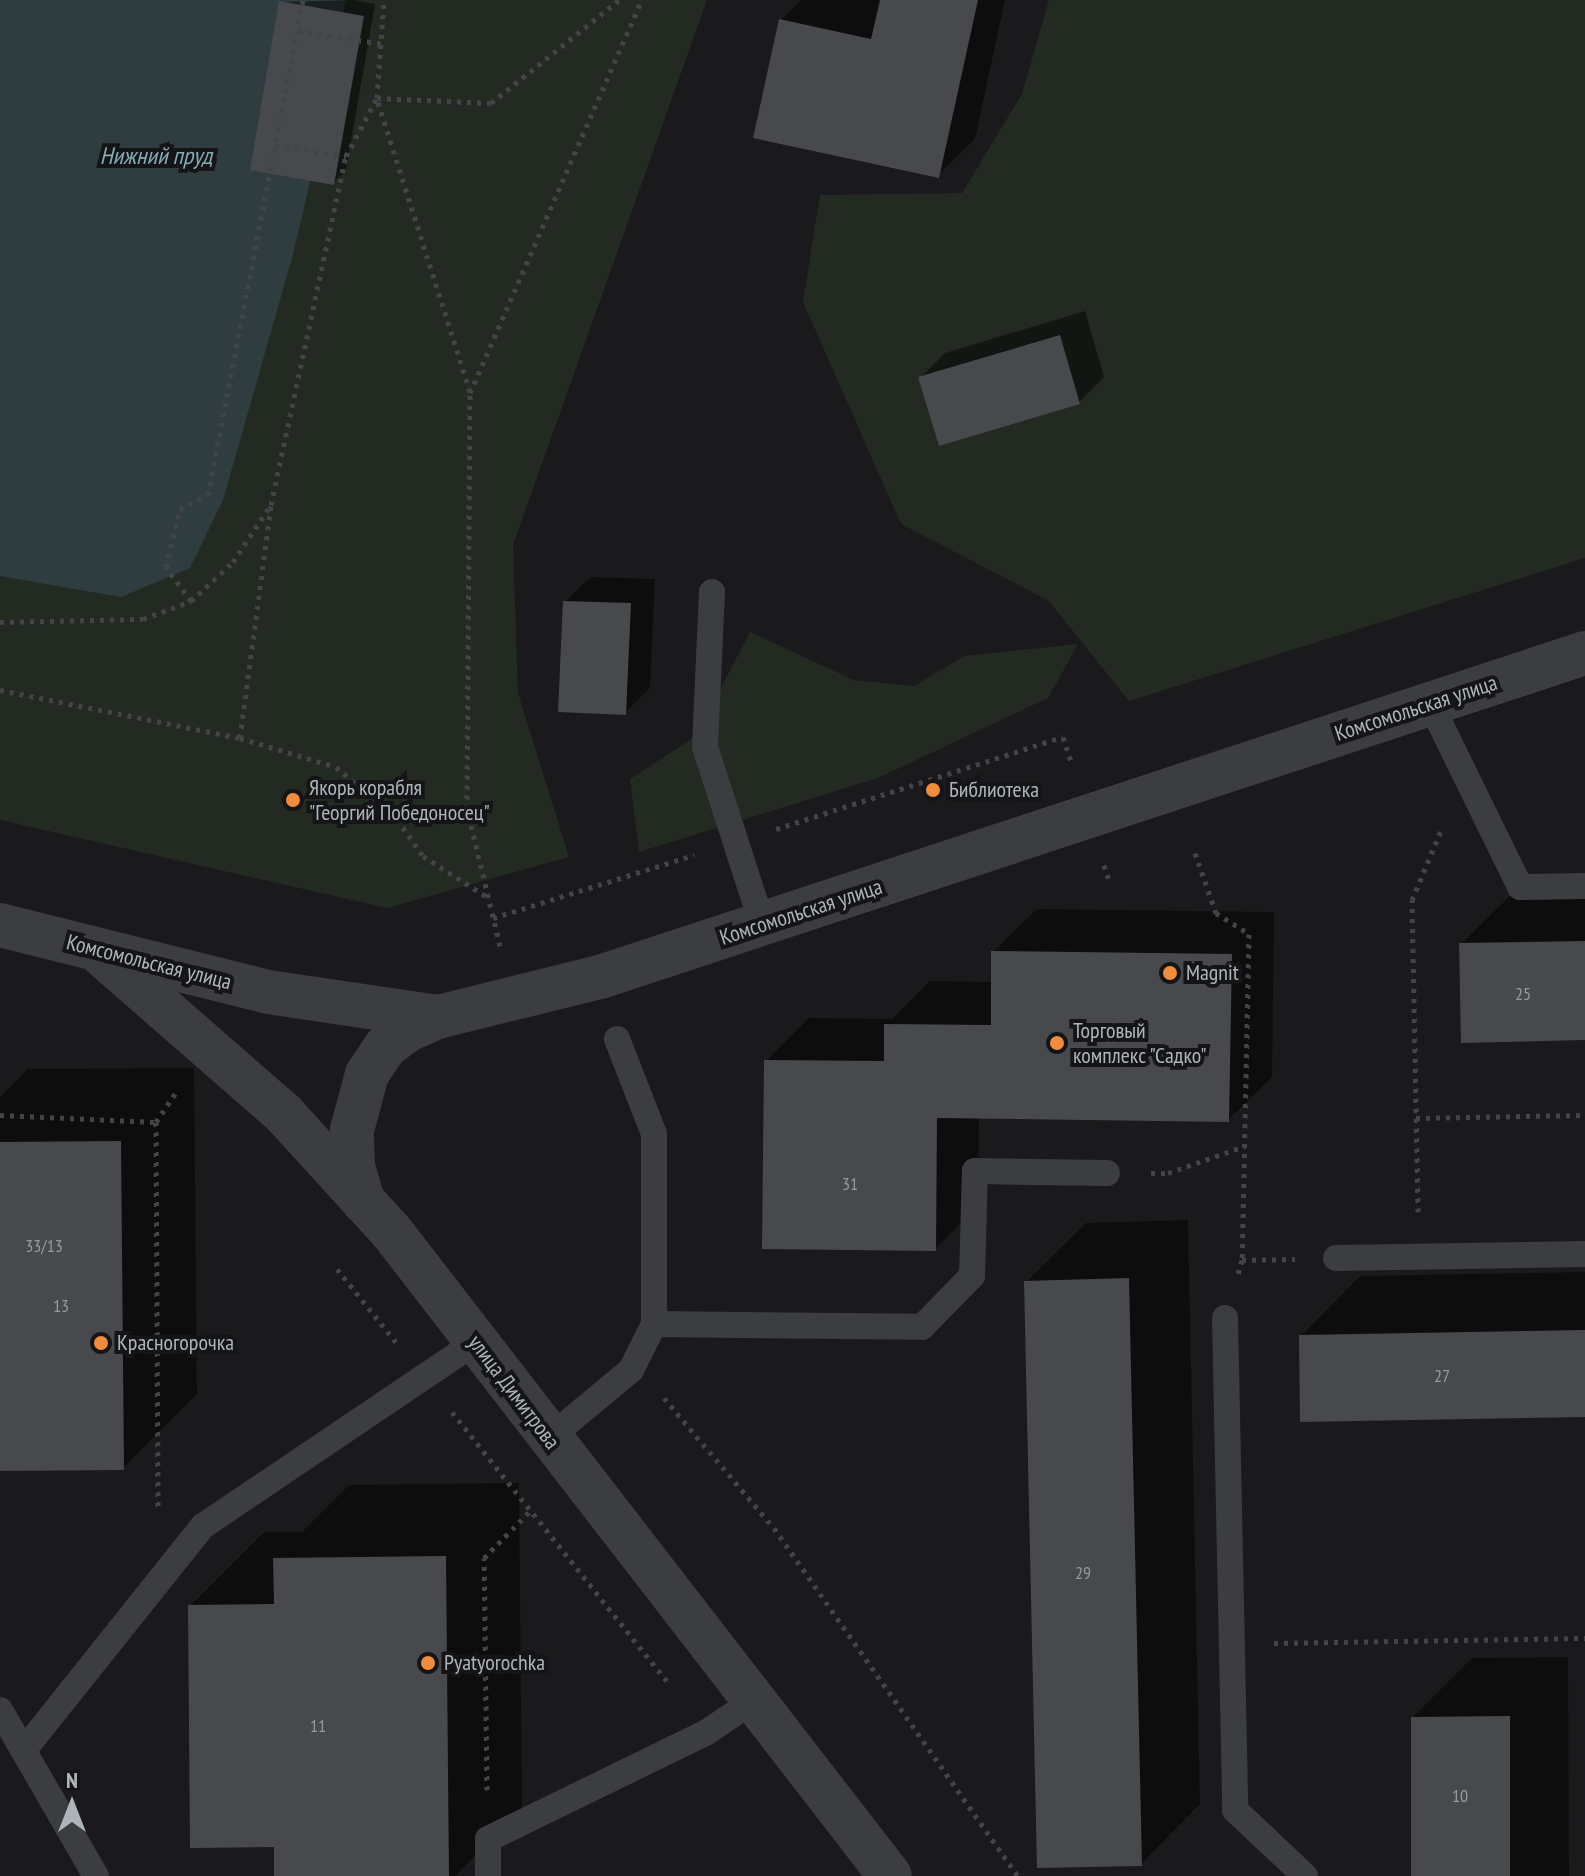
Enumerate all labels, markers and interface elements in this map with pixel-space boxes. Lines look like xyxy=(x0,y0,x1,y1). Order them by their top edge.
water label: Нижний пруд xyxy=(100,142,212,170)
street label: Комсомольская улица xyxy=(1331,669,1501,747)
place label: Якорь корабля "Георгий Победоносец" xyxy=(309,774,490,826)
place label: Библиотека xyxy=(949,777,1039,803)
marker: Библиотека xyxy=(924,781,942,799)
marker: Якорь корабля "Георгий Победоносец" xyxy=(284,791,302,809)
street label: Комсомольская улица xyxy=(716,873,886,951)
street label: Комсомольская улица xyxy=(64,929,234,995)
place label: Magnit xyxy=(1186,960,1239,986)
marker: Magnit xyxy=(1161,964,1179,982)
house number: 25 xyxy=(1515,983,1531,1005)
place label: Торговый комплекс "Садко" xyxy=(1073,1017,1208,1068)
marker: Торговый комплекс "Садко" xyxy=(1048,1034,1066,1052)
house number: 31 xyxy=(842,1173,858,1195)
house number: 33/13 xyxy=(25,1235,63,1257)
house number: 13 xyxy=(53,1295,69,1317)
place label: Красногорочка xyxy=(117,1330,234,1356)
street label: улица Димитрова xyxy=(462,1330,566,1454)
marker: Красногорочка xyxy=(92,1334,110,1352)
house number: 27 xyxy=(1434,1365,1450,1387)
house number: 29 xyxy=(1075,1562,1091,1584)
place label: Pyatyorochka xyxy=(444,1650,545,1676)
marker: Pyatyorochka xyxy=(419,1654,437,1672)
house number: 11 xyxy=(310,1715,326,1737)
north arrow xyxy=(32,1764,112,1844)
text: N xyxy=(66,1766,78,1794)
house number: 10 xyxy=(1452,1785,1468,1807)

